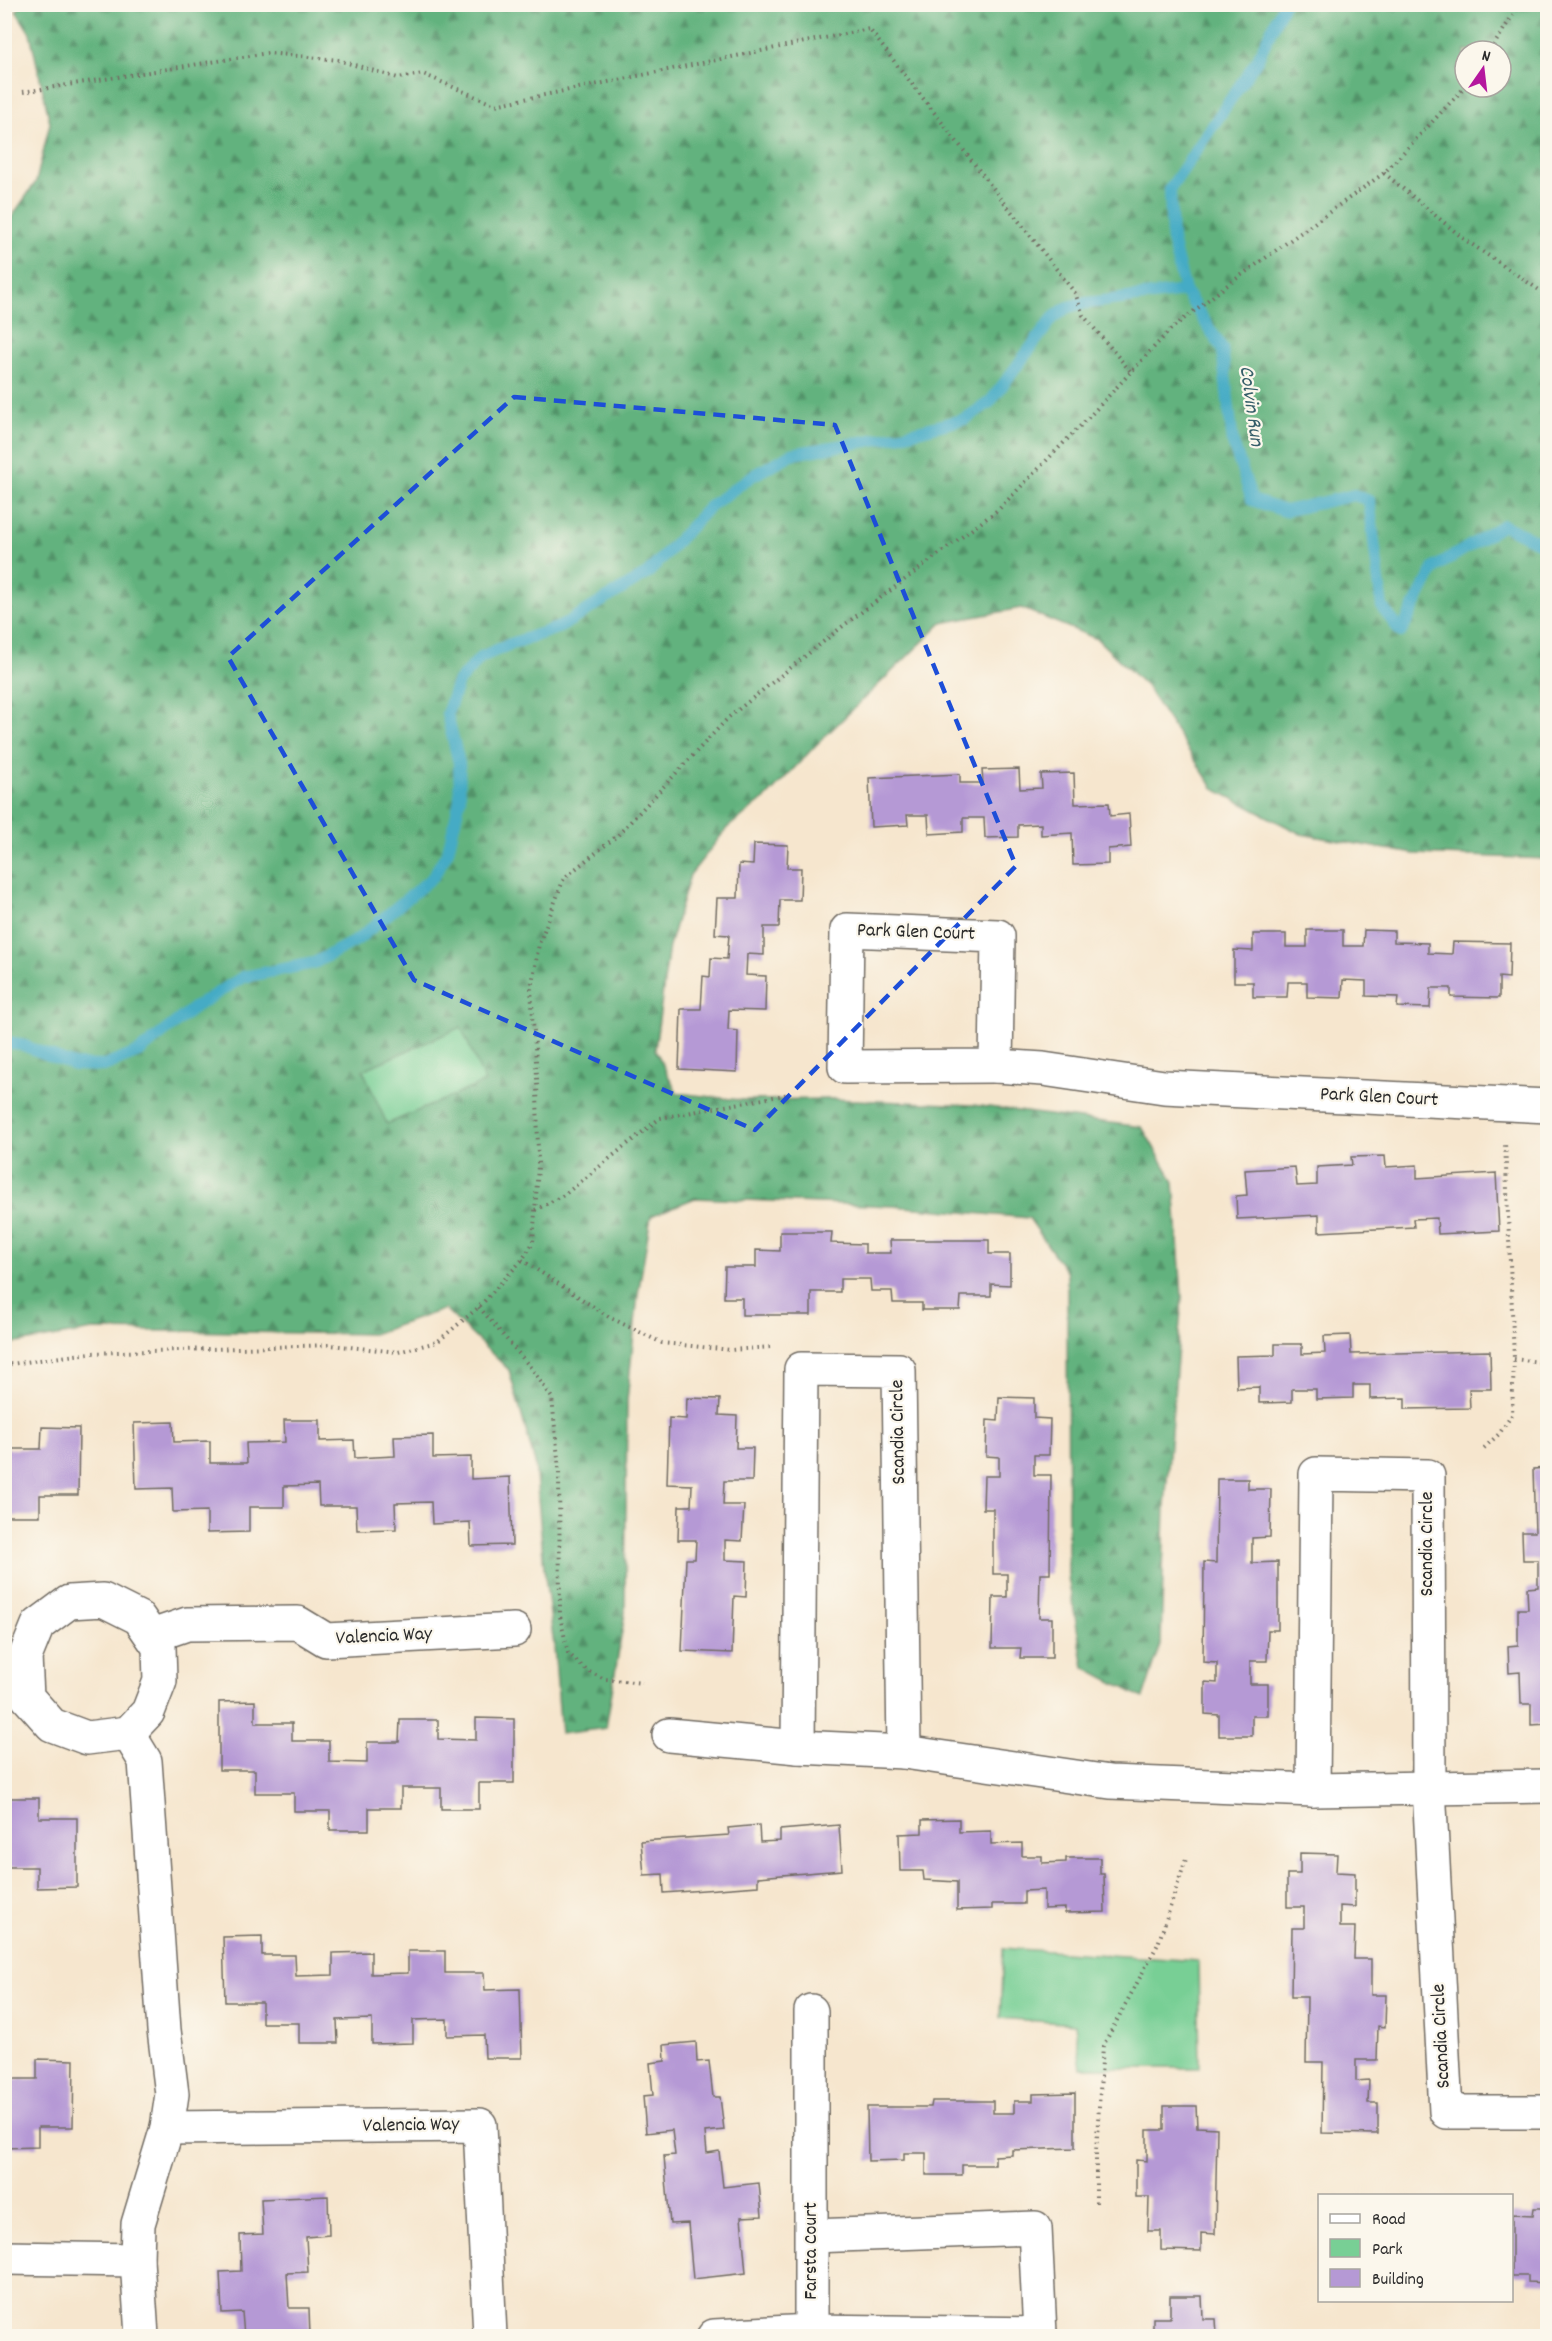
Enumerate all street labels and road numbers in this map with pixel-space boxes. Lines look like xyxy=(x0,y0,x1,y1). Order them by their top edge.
street label: Park Glen Court xyxy=(856,917,976,949)
street label: Park Glen Court xyxy=(1319,1081,1439,1115)
street label: Scandia Circle xyxy=(884,1379,914,1485)
street label: Scandia Circle xyxy=(1414,1491,1442,1597)
street label: Valencia Way xyxy=(335,1620,434,1654)
street label: Scandia Circle xyxy=(1425,1983,1459,2089)
street label: Valencia Way xyxy=(363,2111,460,2141)
street label: Farsta Court xyxy=(798,2202,826,2300)

